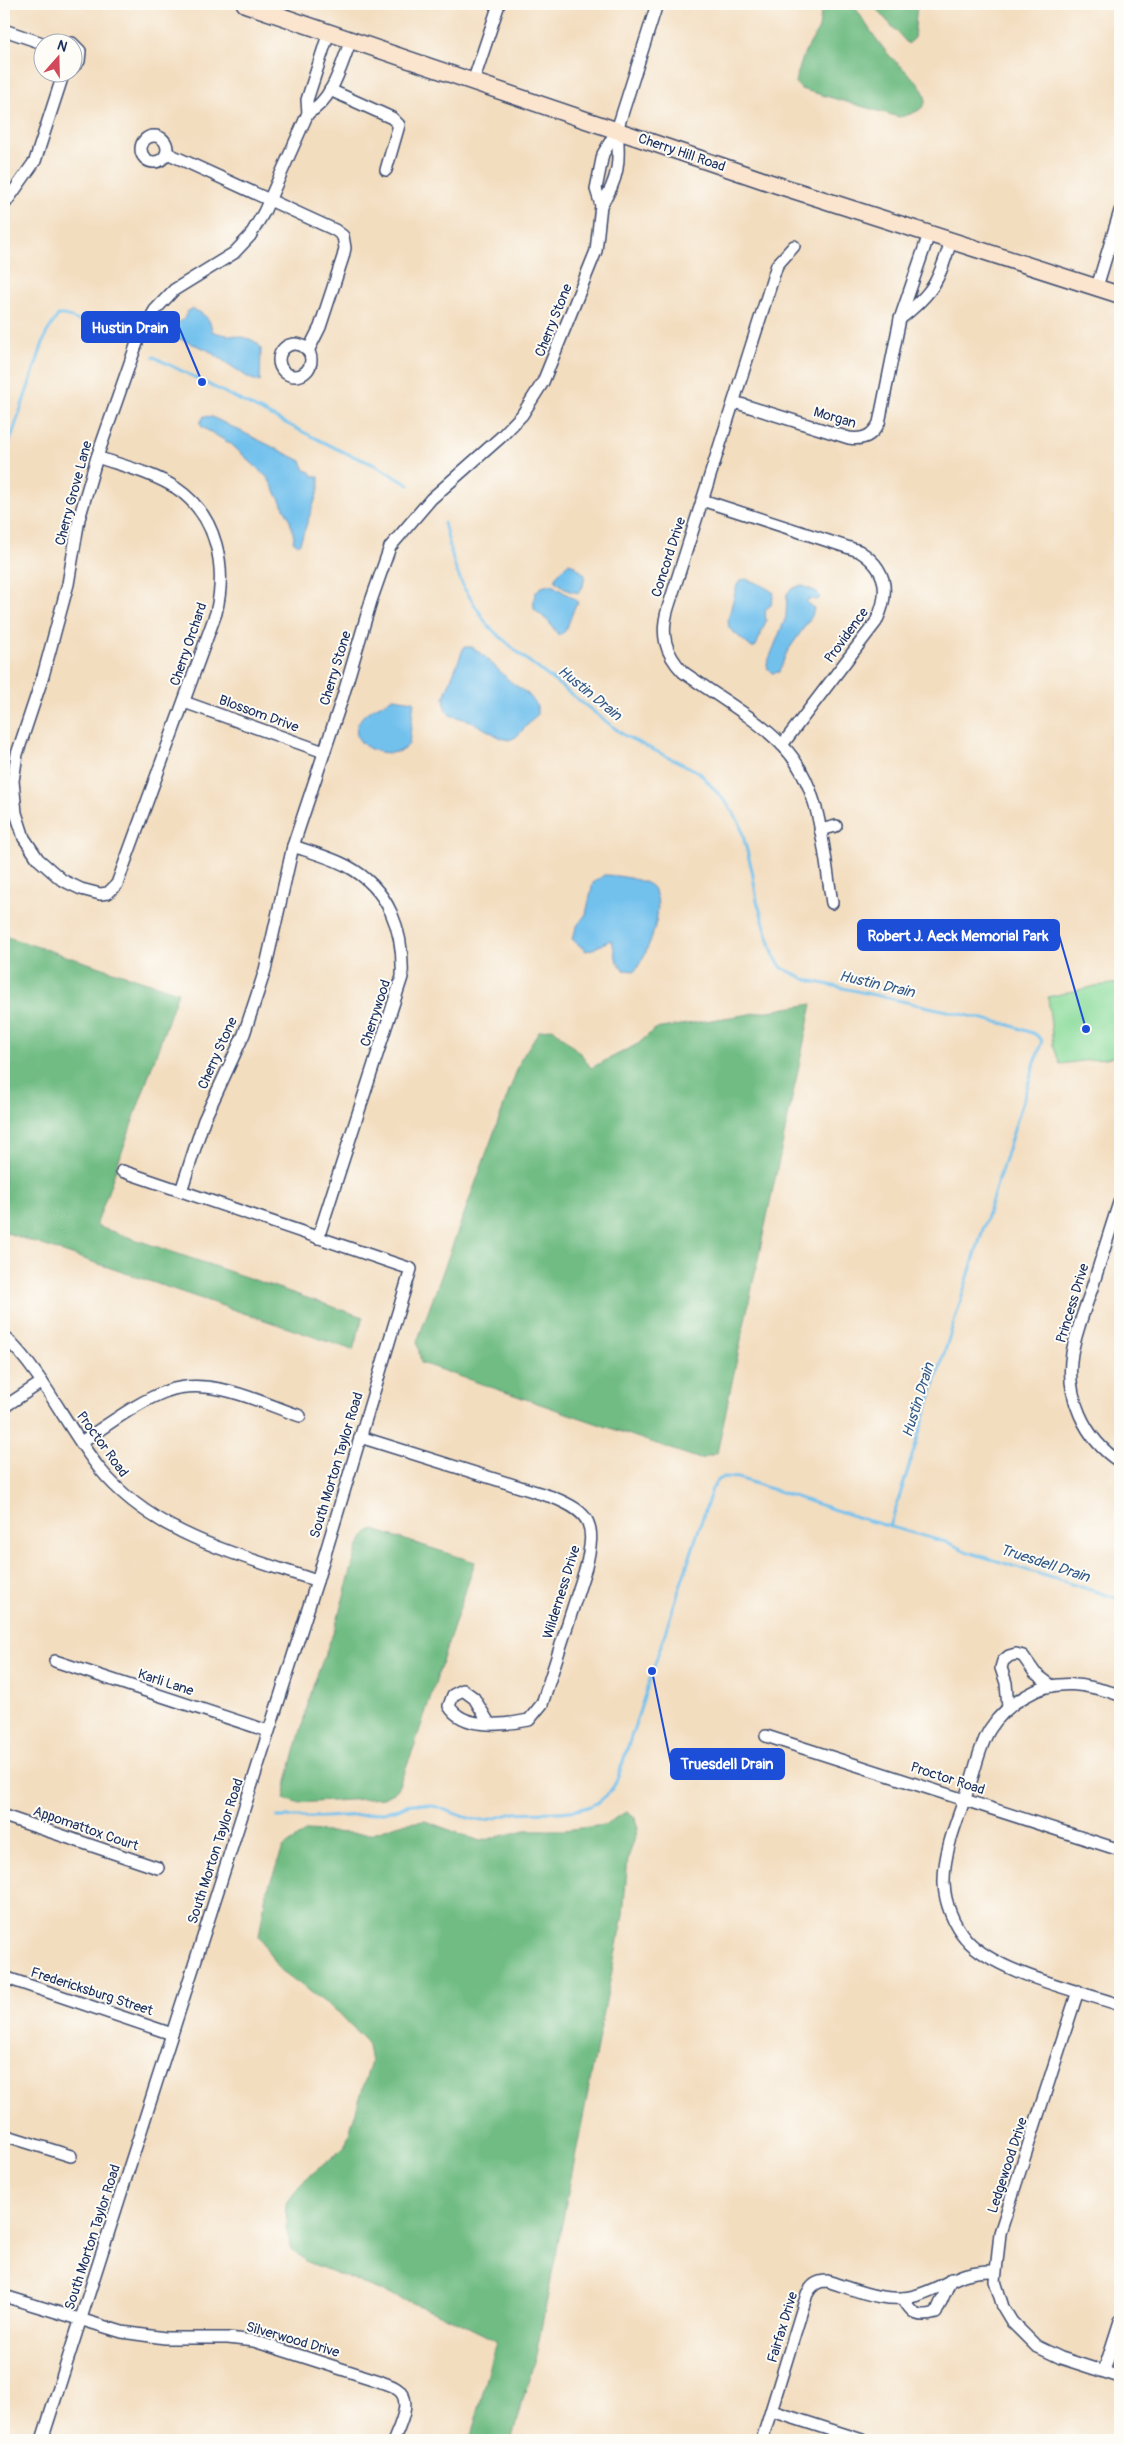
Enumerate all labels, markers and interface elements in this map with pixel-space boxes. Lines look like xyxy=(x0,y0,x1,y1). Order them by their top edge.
north arrow xyxy=(32,32,82,82)
text: N xyxy=(55,37,70,56)
street label: Cherry Hill Road xyxy=(636,130,728,175)
street label: Cherry Stone xyxy=(531,281,576,359)
callout: Hustin Drain xyxy=(82,312,179,342)
text: Hustin Drain xyxy=(92,319,169,338)
street label: Morgan xyxy=(812,403,858,432)
street label: Cherry Grove Lane xyxy=(51,439,96,547)
street label: Concord Drive xyxy=(648,515,689,599)
street label: Cherry Orchard xyxy=(166,600,211,688)
street label: Providence xyxy=(821,604,872,666)
street label: Cherry Stone xyxy=(316,629,355,708)
water label: Hustin Drain xyxy=(554,662,627,726)
street label: Blossom Drive xyxy=(217,691,301,736)
callout: Robert J. Aeck Memorial Park xyxy=(858,920,1059,950)
text: Robert J. Aeck Memorial Park xyxy=(868,927,1049,946)
water label: Hustin Drain xyxy=(837,967,918,1003)
street label: Cherrywood xyxy=(357,977,394,1049)
street label: Cherry Stone xyxy=(194,1014,241,1092)
street label: Princess Drive xyxy=(1052,1261,1093,1345)
water label: Hustin Drain xyxy=(898,1359,939,1440)
street label: South Morton Taylor Road xyxy=(306,1390,367,1540)
street label: Proctor Road xyxy=(73,1408,132,1481)
water label: Truesdell Drain xyxy=(998,1540,1093,1587)
street label: Wilderness Drive xyxy=(539,1543,584,1641)
street label: Karli Lane xyxy=(136,1665,196,1699)
callout: Truesdell Drain xyxy=(671,1749,784,1779)
text: Truesdell Drain xyxy=(680,1755,774,1774)
street label: Proctor Road xyxy=(909,1758,987,1798)
street label: South Morton Taylor Road xyxy=(184,1776,247,1926)
street label: Appomattox Court xyxy=(31,1802,141,1855)
street label: Fredericksburg Street xyxy=(29,1964,155,2019)
street label: Ledgewood Drive xyxy=(984,2115,1031,2215)
street label: South Morton Taylor Road xyxy=(61,2162,124,2312)
street label: Fairfax Drive xyxy=(764,2290,801,2365)
street label: Silverwood Drive xyxy=(244,2318,342,2361)

